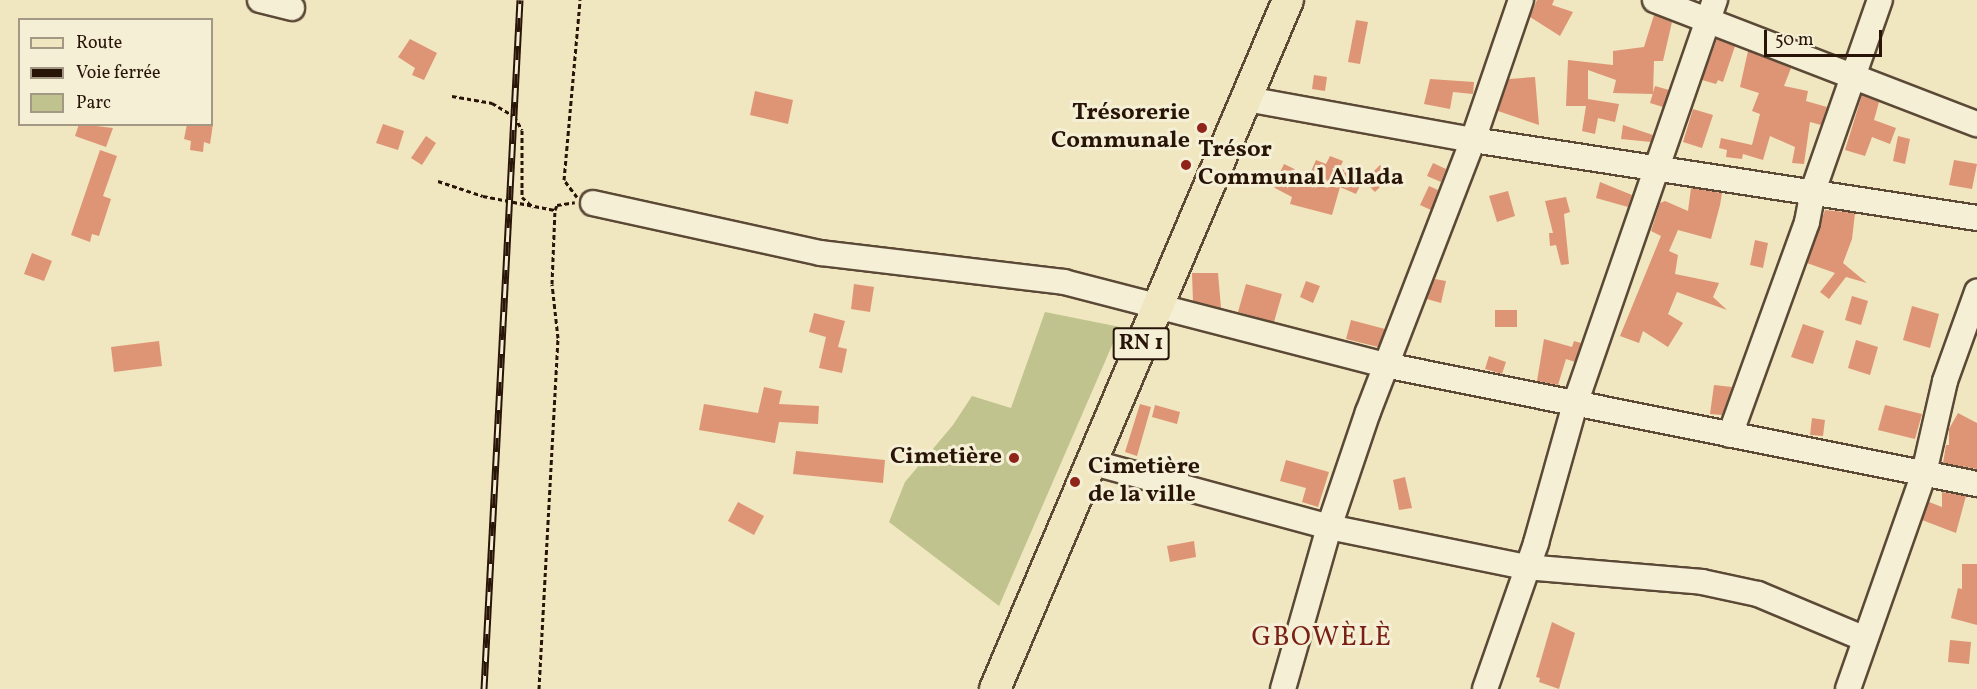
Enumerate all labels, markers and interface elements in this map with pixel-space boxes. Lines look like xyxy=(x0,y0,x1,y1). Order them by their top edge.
legend xyxy=(18,18,213,126)
scale bar xyxy=(1767,18,1886,56)
text: 50 m xyxy=(1775,28,1814,53)
text: Route xyxy=(76,31,122,56)
text: Voie ferrée xyxy=(76,61,161,86)
text: Parc xyxy=(76,91,111,116)
place label: Trésorerie Communale xyxy=(1051,100,1190,156)
marker: Trésorerie Communale xyxy=(1195,121,1209,135)
place label: Trésor Communal Allada xyxy=(1198,137,1404,193)
marker: Trésor Communal Allada xyxy=(1179,158,1193,172)
road number: RN 1 xyxy=(1112,325,1170,363)
place label: Cimetière xyxy=(890,444,1002,472)
marker: Cimetière xyxy=(1007,451,1021,465)
place label: Cimetière de la ville xyxy=(1088,454,1200,510)
marker: Cimetière de la ville xyxy=(1066,473,1084,491)
district label: GBOWÈLÈ xyxy=(1251,623,1393,655)

